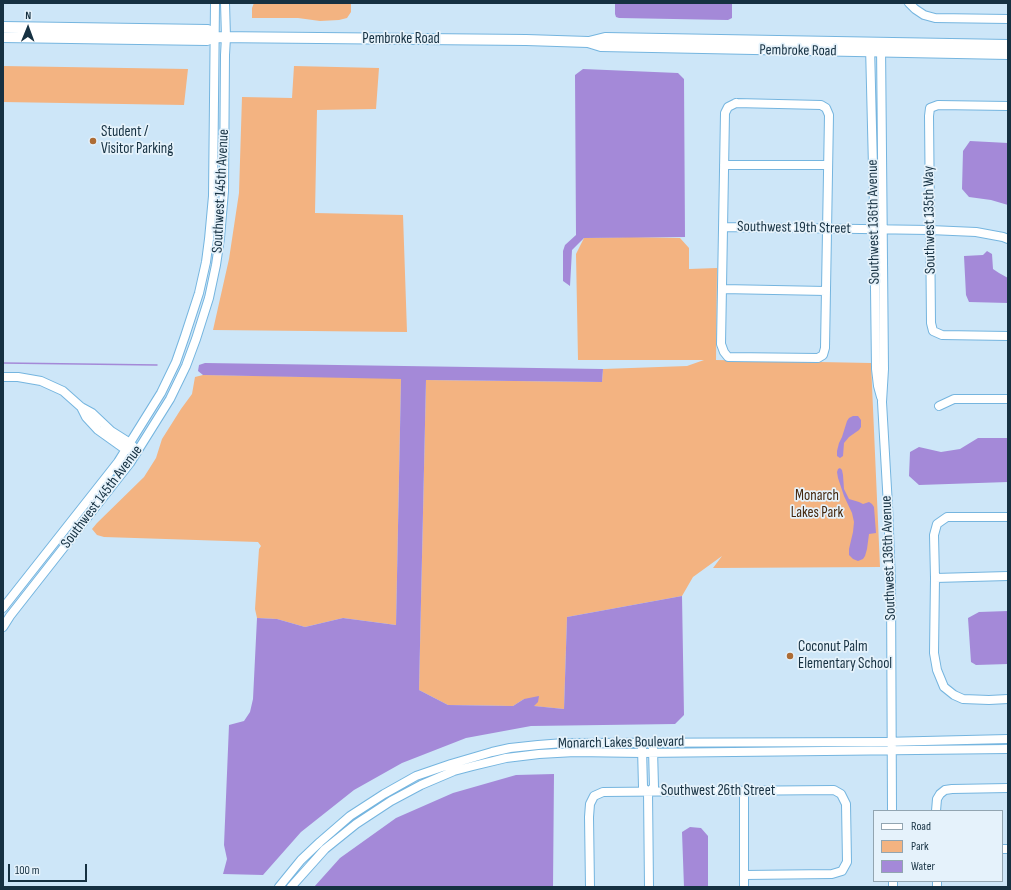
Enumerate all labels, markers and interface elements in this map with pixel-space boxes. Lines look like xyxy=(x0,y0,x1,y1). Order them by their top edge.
north arrow xyxy=(8,8,48,48)
text: N xyxy=(25,9,31,22)
street label: Pembroke Road xyxy=(362,30,440,48)
street label: Pembroke Road xyxy=(759,41,837,61)
place label: Student / Visitor Parking xyxy=(101,123,173,158)
street label: Southwest 145th Avenue xyxy=(209,128,233,254)
marker: Student / Visitor Parking xyxy=(88,136,98,146)
street label: Southwest 136th Avenue xyxy=(864,159,884,285)
street label: Southwest 135th Way xyxy=(920,166,940,274)
street label: Southwest 19th Street xyxy=(737,218,851,238)
street label: Southwest 145th Avenue xyxy=(57,442,147,552)
park label: Monarch Lakes Park xyxy=(791,487,843,522)
street label: Southwest 136th Avenue xyxy=(878,495,900,621)
place label: Coconut Palm Elementary School xyxy=(798,638,892,673)
marker: Coconut Palm Elementary School xyxy=(785,651,795,661)
street label: Monarch Lakes Boulevard xyxy=(558,733,684,753)
street label: Southwest 26th Street xyxy=(661,782,775,800)
legend xyxy=(873,810,1003,882)
text: Road xyxy=(911,819,931,834)
text: Park xyxy=(911,839,929,854)
scale bar xyxy=(10,856,89,882)
text: Water xyxy=(911,859,935,874)
text: 100 m xyxy=(15,863,40,878)

